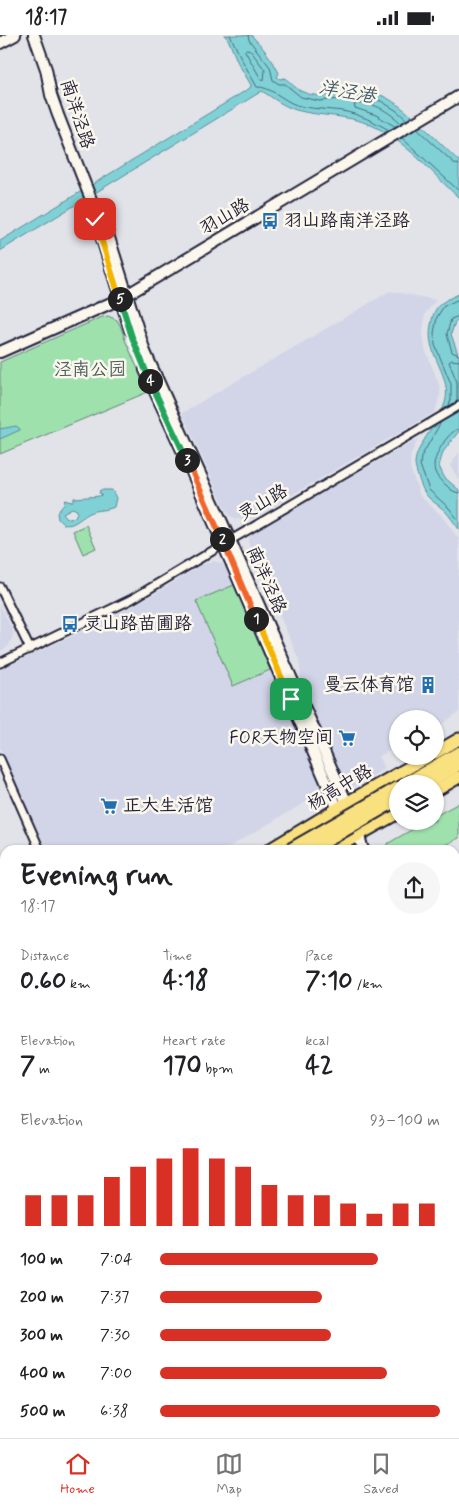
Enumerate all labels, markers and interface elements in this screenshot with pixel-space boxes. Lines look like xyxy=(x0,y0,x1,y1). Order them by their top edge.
text: 18:17 xyxy=(25,5,67,30)
water label: 洋泾港 xyxy=(317,75,379,110)
street label: 南洋泾路 xyxy=(54,76,100,152)
street label: 羽山路 xyxy=(196,193,254,241)
pin xyxy=(74,198,116,240)
icon: check xyxy=(81,205,109,233)
place label: 羽山路南洋泾路 xyxy=(284,209,410,233)
bus stop icon: 羽山路南洋泾路 xyxy=(260,211,280,231)
pin: 5 xyxy=(108,287,132,311)
text: 5 xyxy=(116,290,125,308)
park label: 泾南公园 xyxy=(54,358,126,382)
pin: 4 xyxy=(138,369,162,393)
text: 4 xyxy=(146,372,155,390)
pin: 3 xyxy=(174,447,200,473)
text: 3 xyxy=(184,451,191,469)
street label: 灵山路 xyxy=(234,479,292,527)
pin: 2 xyxy=(210,527,234,551)
text: 2 xyxy=(219,530,226,548)
street label: 南洋泾路 xyxy=(240,542,292,618)
pin: 1 xyxy=(244,607,268,631)
text: 1 xyxy=(253,610,260,628)
place label: 灵山路苗圃路 xyxy=(84,612,192,636)
bus stop icon: 灵山路苗圃路 xyxy=(60,614,80,634)
place label: 曼云体育馆 xyxy=(324,673,414,697)
building icon: 曼云体育馆 xyxy=(418,675,438,695)
pin xyxy=(270,678,312,720)
icon: arrive xyxy=(277,685,305,713)
map controls xyxy=(389,710,444,830)
button: locate xyxy=(389,710,444,765)
place label: FOR天物空间 xyxy=(229,726,333,750)
supermarket icon: FOR天物空间 xyxy=(337,728,357,748)
street label: 杨高中路 xyxy=(303,759,377,817)
button: layers xyxy=(389,775,444,830)
place label: 正大生活馆 xyxy=(123,794,213,818)
supermarket icon: 正大生活馆 xyxy=(99,796,119,816)
text: Evening run xyxy=(20,858,173,895)
button: share xyxy=(388,862,440,914)
text: 18:17 xyxy=(20,896,55,917)
text: Distance xyxy=(20,947,69,965)
text: Time xyxy=(163,947,192,965)
text: Pace xyxy=(305,947,333,965)
text: 0.60 xyxy=(20,965,66,998)
text: 4:18 xyxy=(163,965,209,998)
text: 7:10 xyxy=(305,965,353,998)
text: km xyxy=(66,975,91,993)
text: /km xyxy=(353,975,383,993)
text: Elevation xyxy=(20,1032,75,1050)
text: Heart rate xyxy=(163,1032,226,1050)
text: kcal xyxy=(305,1032,329,1050)
text: 7 xyxy=(20,1050,35,1083)
text: 170 xyxy=(163,1050,201,1083)
text: 42 xyxy=(305,1050,333,1083)
text: m xyxy=(35,1060,50,1078)
text: bpm xyxy=(201,1060,233,1078)
text: Elevation xyxy=(20,1110,83,1131)
text: 93–100 m xyxy=(370,1110,440,1131)
text: 100 m xyxy=(20,1249,63,1270)
text: 7:04 xyxy=(100,1249,133,1270)
text: 200 m xyxy=(20,1287,64,1308)
text: 7:37 xyxy=(100,1287,129,1308)
text: 300 m xyxy=(20,1325,63,1346)
text: 7:30 xyxy=(100,1325,130,1346)
text: 400 m xyxy=(20,1363,65,1384)
text: 7:00 xyxy=(100,1363,132,1384)
text: 500 m xyxy=(20,1401,65,1422)
text: 6:38 xyxy=(100,1401,128,1422)
tab: Home xyxy=(60,1450,95,1498)
tab: Map xyxy=(215,1450,243,1498)
tab: Saved xyxy=(363,1450,399,1498)

